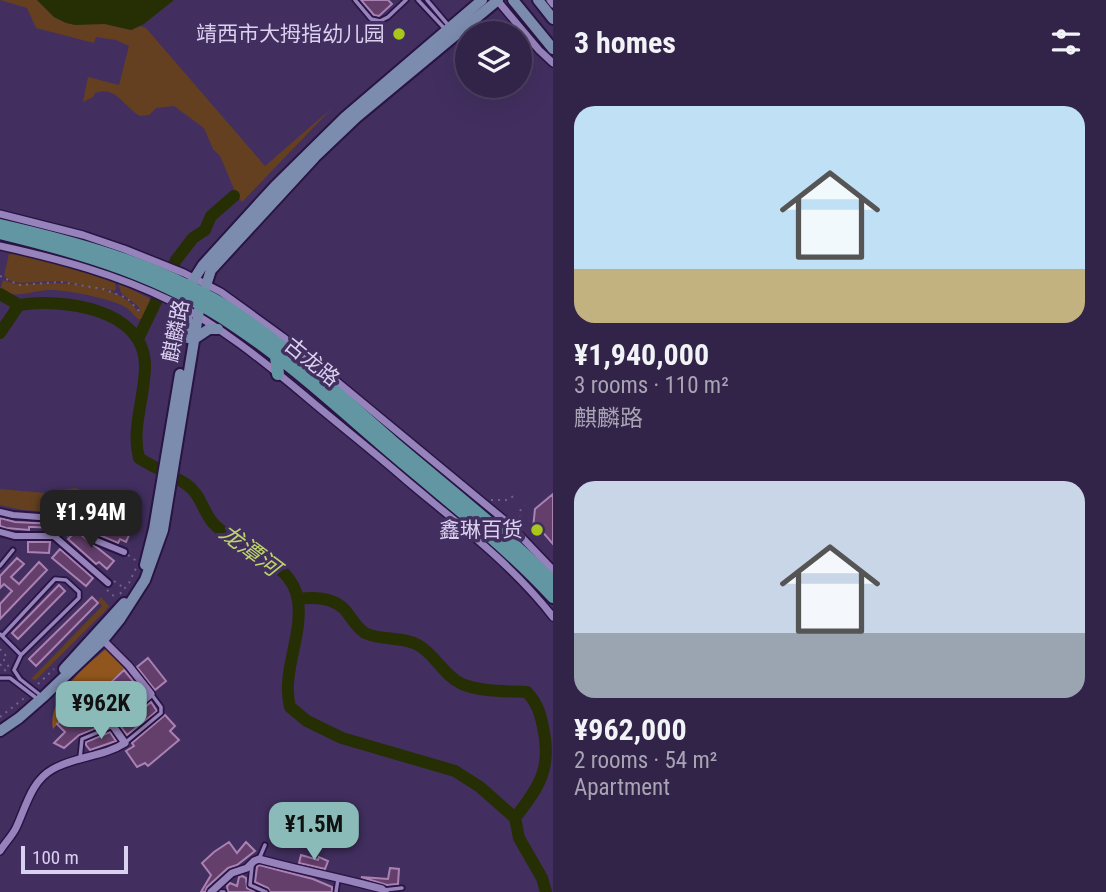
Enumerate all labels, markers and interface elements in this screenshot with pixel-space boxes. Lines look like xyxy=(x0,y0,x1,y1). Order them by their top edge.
map controls xyxy=(455,21,532,98)
button: layers xyxy=(455,21,532,98)
place label: 靖西市大拇指幼儿园 xyxy=(196,22,385,46)
icon: filters xyxy=(1047,23,1085,61)
text: 3 homes xyxy=(574,25,676,60)
marker: 靖西市大拇指幼儿园 xyxy=(391,26,407,42)
icon: home xyxy=(767,152,893,278)
street label: 麒麟路 xyxy=(158,298,194,364)
street label: 古龙路 xyxy=(280,333,344,391)
text: ¥1,940,000 xyxy=(574,337,709,372)
text: 3 rooms · 110 m² xyxy=(574,372,729,399)
text: 麒麟路 xyxy=(574,405,643,432)
pin: ¥1.94M xyxy=(34,490,148,550)
text: ¥1.94M xyxy=(56,499,126,526)
place label: 鑫琳百货 xyxy=(439,518,523,542)
water label: 龙潭河 xyxy=(214,519,289,584)
marker: 鑫琳百货 xyxy=(529,522,545,538)
icon: home xyxy=(767,526,893,652)
pin: ¥962K xyxy=(52,682,150,741)
text: ¥962K xyxy=(72,690,130,717)
text: ¥962,000 xyxy=(574,712,687,747)
text: 2 rooms · 54 m² xyxy=(574,747,717,774)
text: Apartment xyxy=(574,774,670,801)
pin: ¥1.5M xyxy=(265,802,363,862)
text: ¥1.5M xyxy=(285,811,343,838)
scale bar xyxy=(21,843,128,875)
text: 100 m xyxy=(32,846,79,869)

